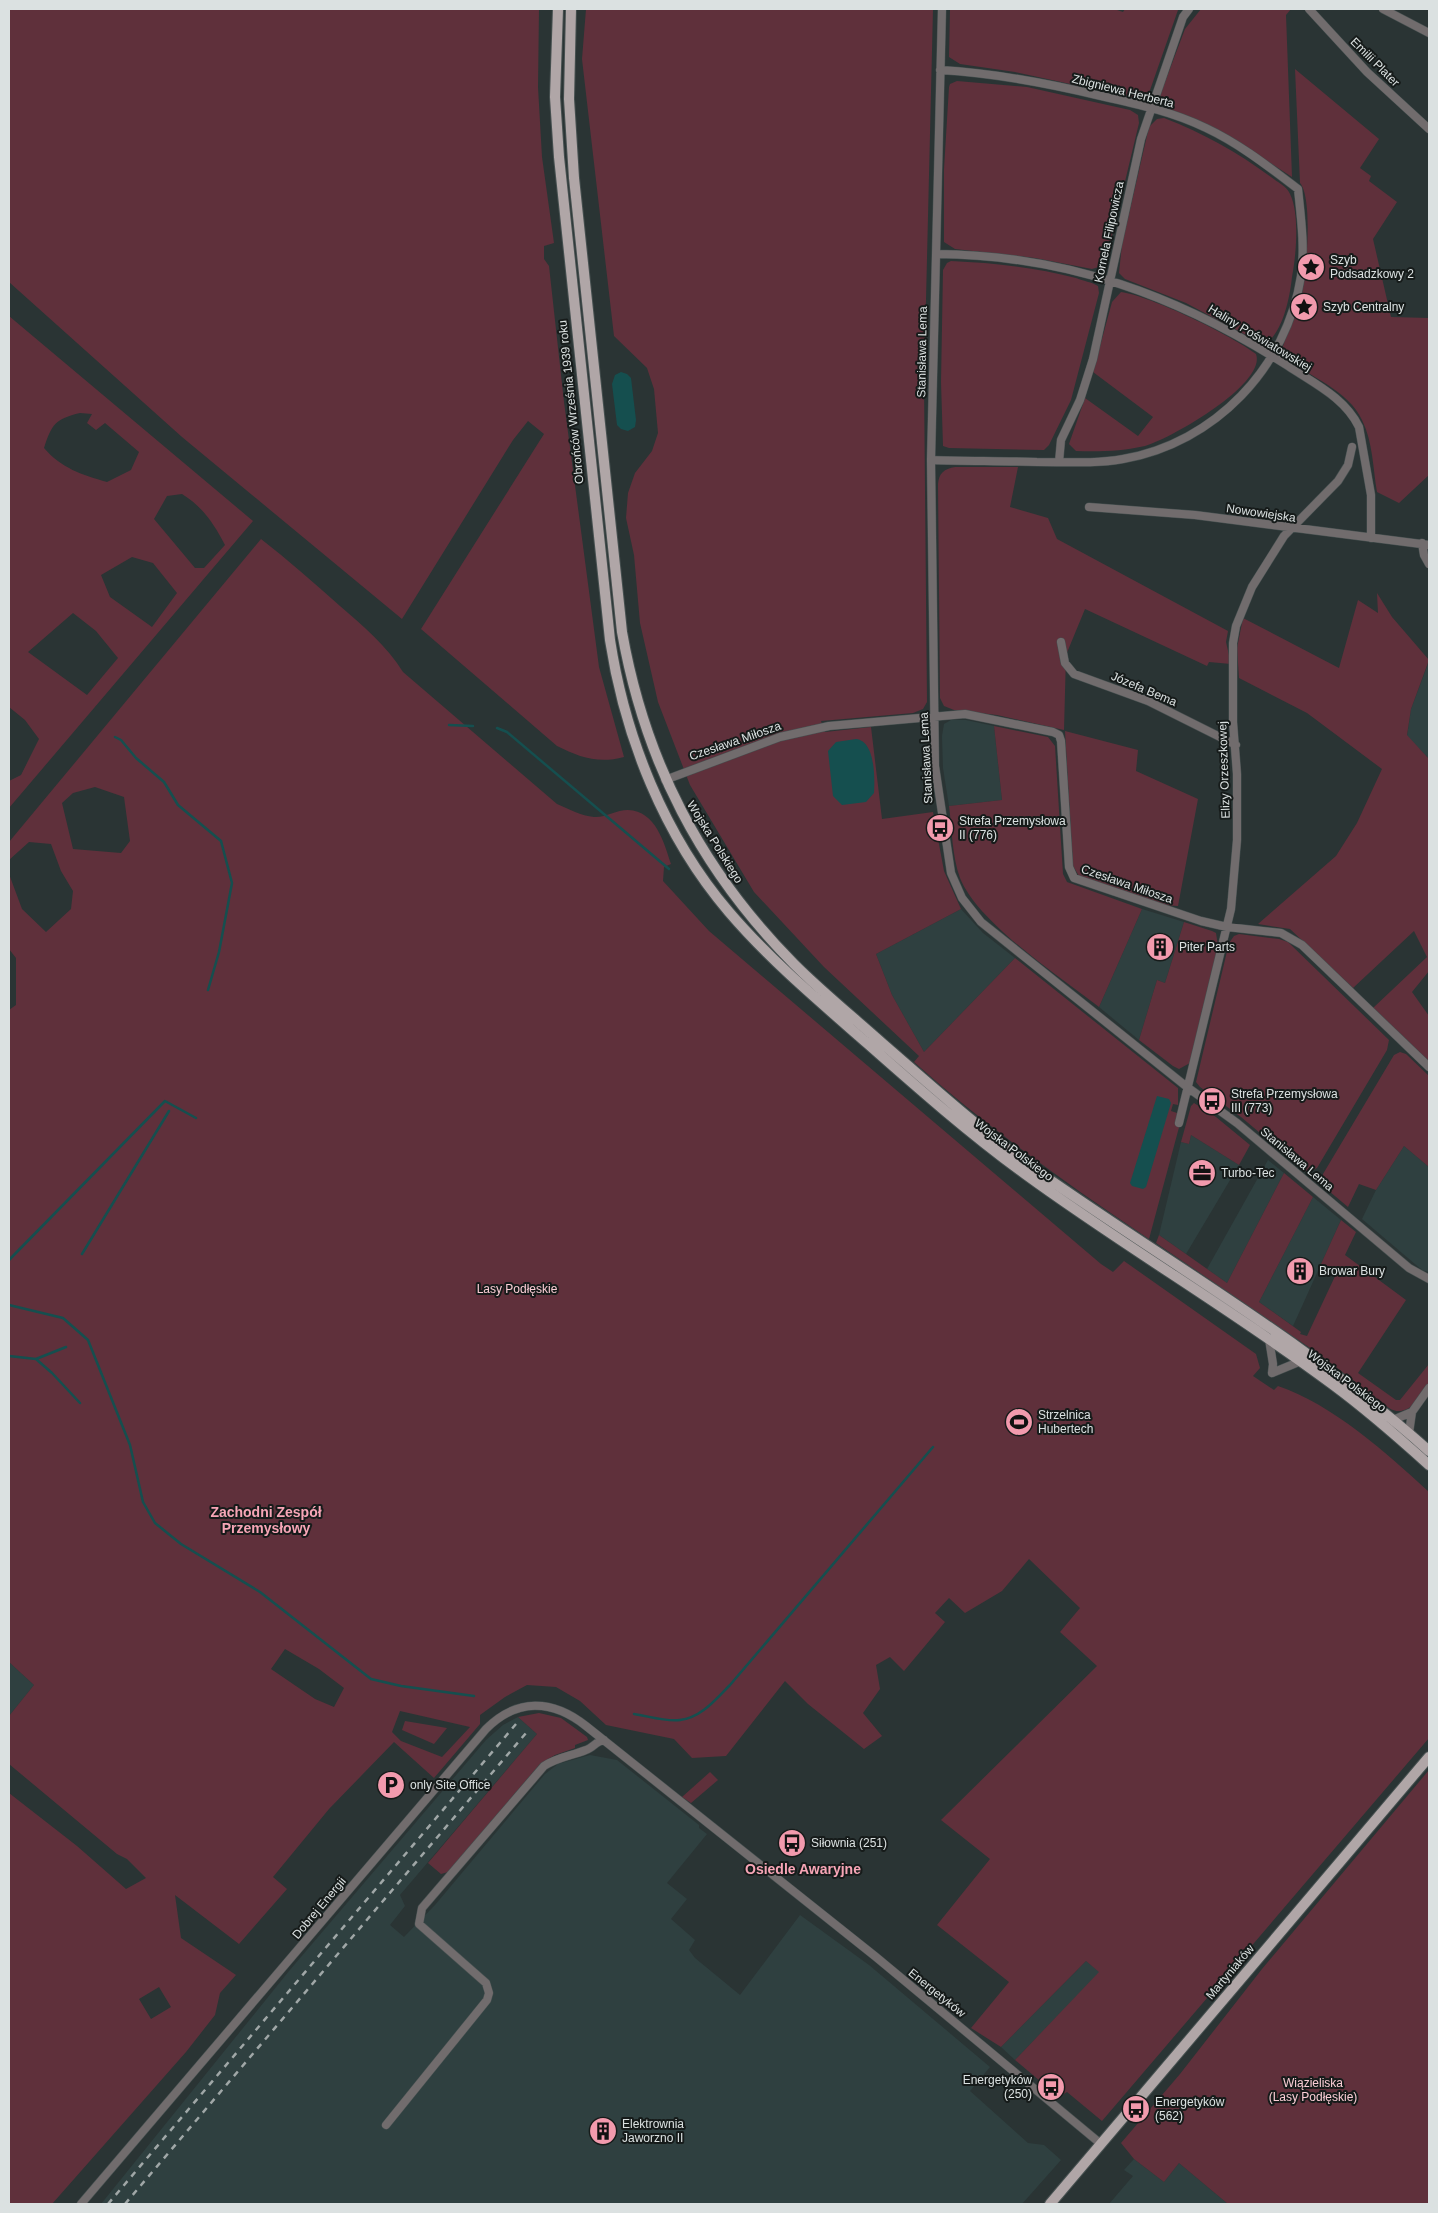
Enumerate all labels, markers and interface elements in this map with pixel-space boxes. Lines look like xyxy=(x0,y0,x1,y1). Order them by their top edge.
street label: Emilii Plater xyxy=(1348,35,1402,89)
street label: Zbigniewa Herberta xyxy=(1071,72,1176,111)
street label: Kornela Filipowicza xyxy=(1091,180,1127,284)
place icon: Szyb Podsadzkowy 2 xyxy=(1296,252,1326,282)
place label: Szyb Podsadzkowy 2 xyxy=(1330,253,1414,281)
place icon: Szyb Centralny xyxy=(1289,292,1319,322)
place label: Szyb Centralny xyxy=(1323,300,1404,314)
street label: Haliny Poświatowskiej xyxy=(1206,302,1314,374)
street label: Stanisława Lema xyxy=(914,306,930,398)
street label: Obrońców Września 1939 roku xyxy=(555,319,587,485)
street label: Nowowiejska xyxy=(1225,501,1297,525)
street label: Józefa Bema xyxy=(1109,669,1179,709)
street label: Stanisława Lema xyxy=(917,712,935,804)
street label: Czesława Miłosza xyxy=(687,719,783,763)
street label: Elizy Orzeszkowej xyxy=(1215,721,1233,819)
street label: Wojska Polskiego xyxy=(684,798,746,886)
bus stop icon: Strefa Przemysłowa II (776) xyxy=(925,813,955,843)
place label: Strefa Przemysłowa II (776) xyxy=(959,814,1066,842)
street label: Czesława Miłosza xyxy=(1079,862,1175,906)
building icon: Piter Parts xyxy=(1145,932,1175,962)
place label: Piter Parts xyxy=(1179,940,1235,954)
bus stop icon: Strefa Przemysłowa III (773) xyxy=(1197,1086,1227,1116)
place label: Strefa Przemysłowa III (773) xyxy=(1231,1087,1338,1115)
street label: Wojska Polskiego xyxy=(972,1116,1056,1184)
street label: Stanisława Lema xyxy=(1257,1124,1337,1194)
office icon: Turbo-Tec xyxy=(1187,1158,1217,1188)
place label: Turbo-Tec xyxy=(1221,1166,1275,1180)
building icon: Browar Bury xyxy=(1285,1256,1315,1286)
place label: Browar Bury xyxy=(1319,1264,1385,1278)
park label: Lasy Podłęskie xyxy=(477,1282,558,1296)
street label: Wojska Polskiego xyxy=(1305,1347,1389,1415)
sports icon: Strzelnica Hubertech xyxy=(1004,1407,1034,1437)
place label: Strzelnica Hubertech xyxy=(1038,1408,1093,1436)
district label: Zachodni Zespół Przemysłowy xyxy=(210,1504,322,1536)
parking icon: only Site Office xyxy=(376,1770,406,1800)
place label: only Site Office xyxy=(410,1778,491,1792)
bus stop icon: Siłownia (251) xyxy=(777,1828,807,1858)
place label: Siłownia (251) xyxy=(811,1836,887,1850)
district label: Osiedle Awaryjne xyxy=(745,1861,861,1877)
street label: Dobrej Energii xyxy=(289,1874,349,1942)
street label: Martyniaków xyxy=(1203,1941,1257,2002)
street label: Energetyków xyxy=(906,1966,969,2020)
bus stop icon: Energetyków (250) xyxy=(1036,2072,1066,2102)
place label: Energetyków (250) xyxy=(963,2073,1032,2101)
park label: Wiązieliska (Lasy Podłęskie) xyxy=(1269,2076,1357,2104)
bus stop icon: Energetyków (562) xyxy=(1121,2094,1151,2124)
place label: Energetyków (562) xyxy=(1155,2095,1225,2123)
building icon: Elektrownia Jaworzno II xyxy=(588,2116,618,2146)
place label: Elektrownia Jaworzno II xyxy=(622,2117,684,2145)

